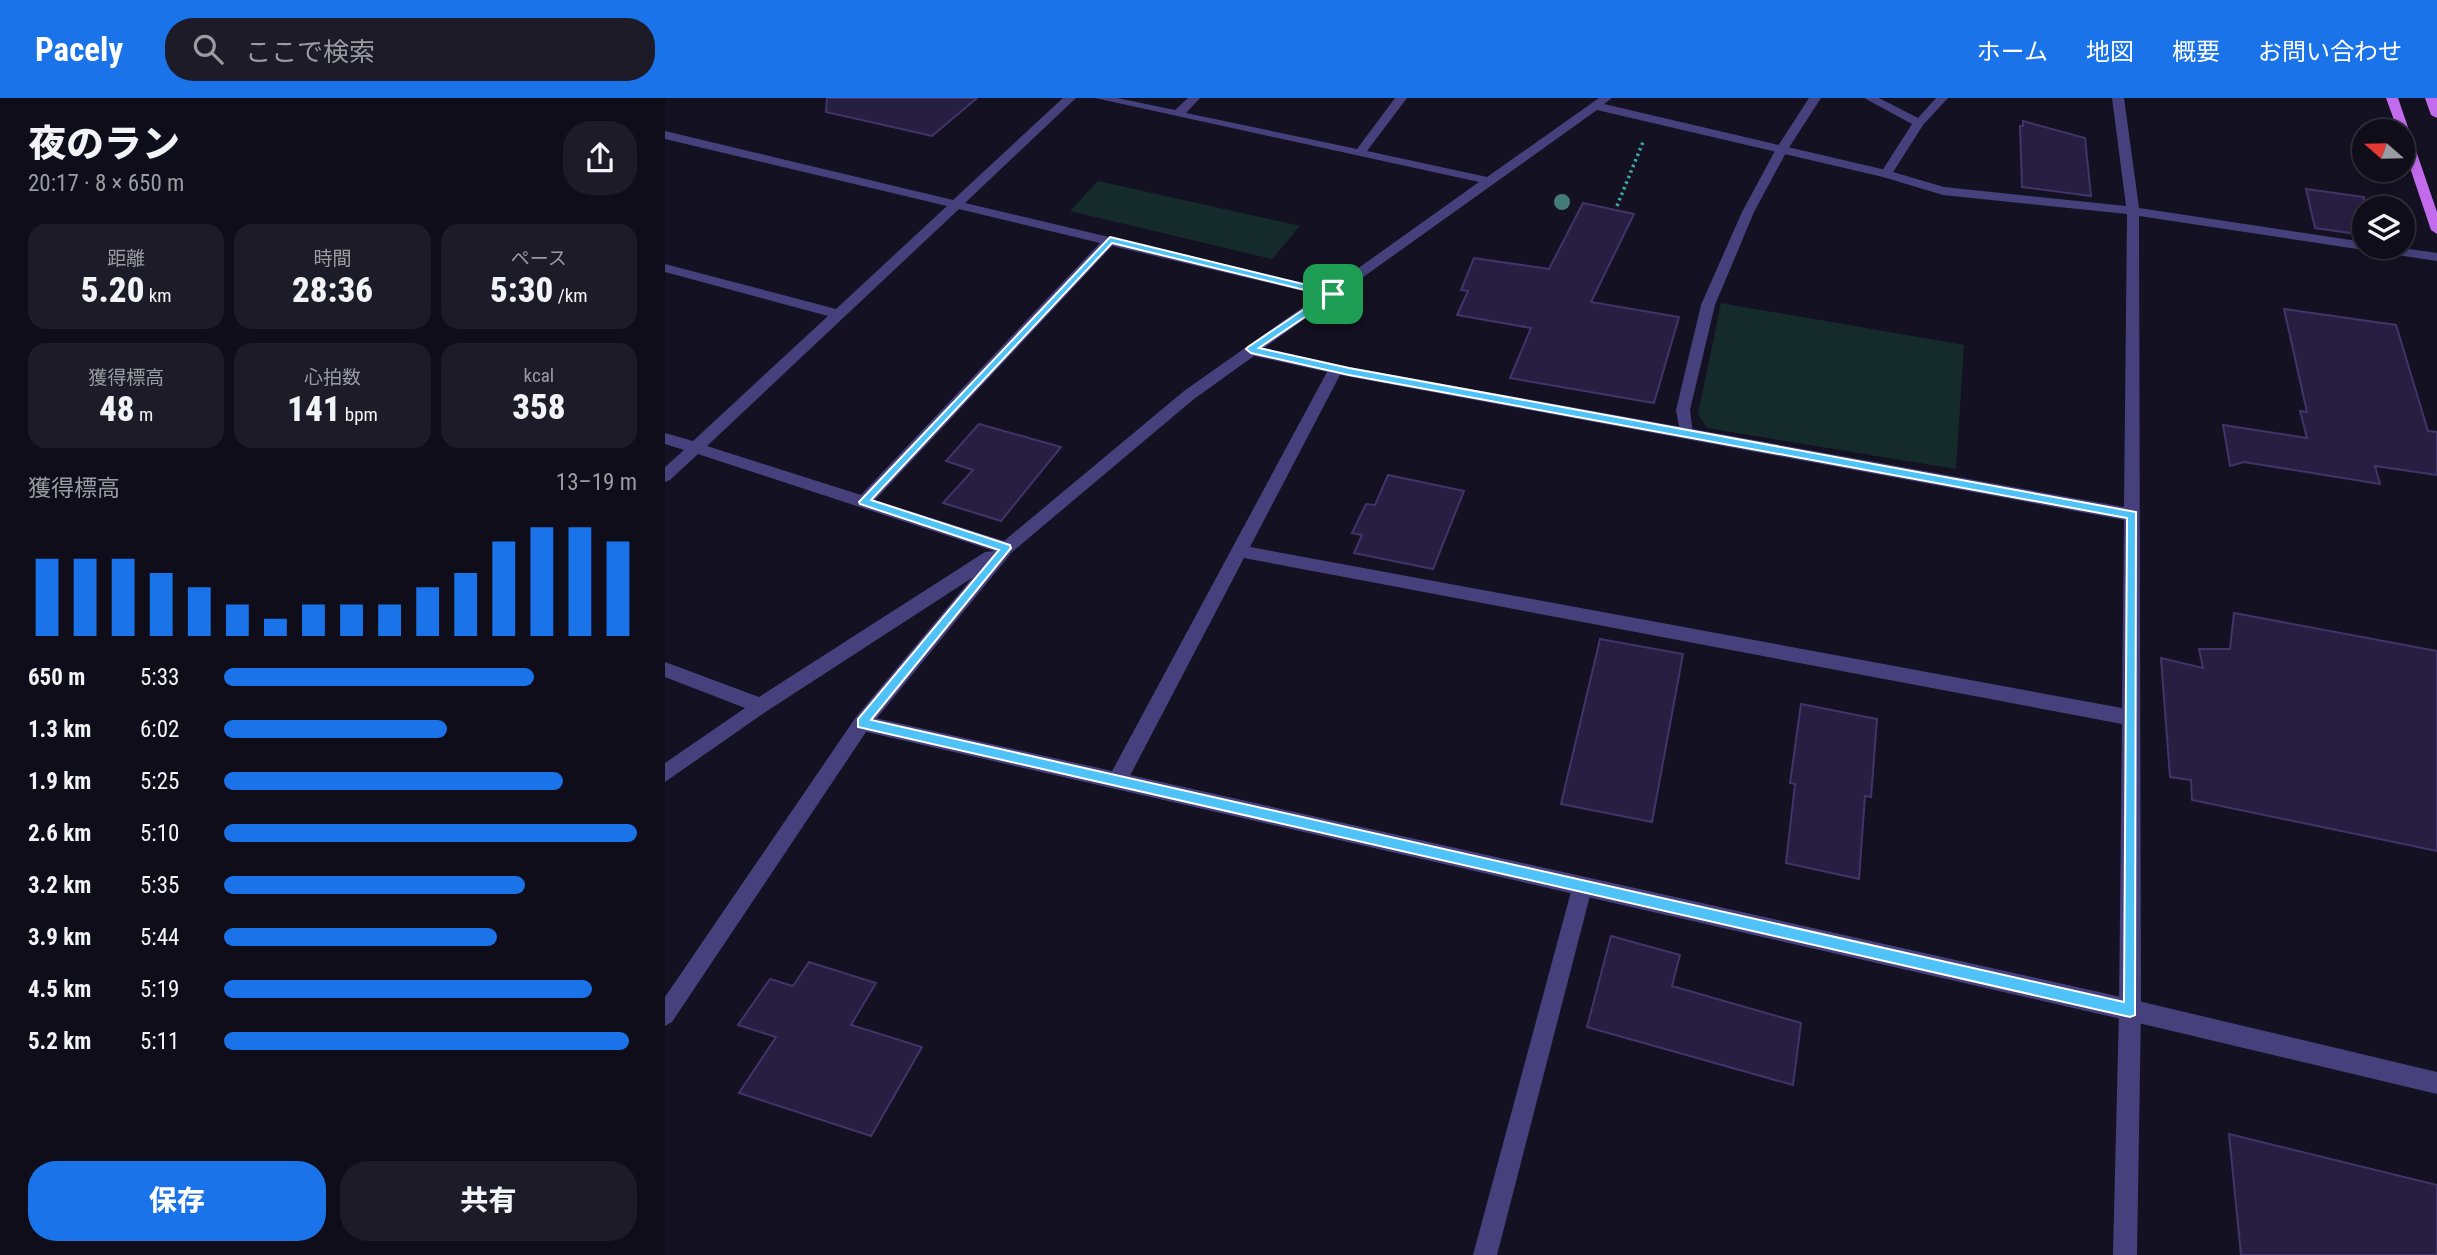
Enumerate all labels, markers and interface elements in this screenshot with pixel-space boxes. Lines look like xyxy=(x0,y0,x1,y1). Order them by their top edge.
search box xyxy=(165,18,655,81)
text: Pacely xyxy=(35,30,123,69)
icon: search xyxy=(189,30,227,68)
text: ここで検索 xyxy=(245,37,375,67)
text: ホーム xyxy=(1977,38,2048,66)
text: 地図 xyxy=(2086,38,2134,66)
text: 概要 xyxy=(2172,38,2220,66)
text: お問い合わせ xyxy=(2258,38,2402,66)
north arrow xyxy=(2352,119,2415,182)
map controls xyxy=(2352,119,2415,259)
button: share xyxy=(563,121,637,195)
text: 夜のラン xyxy=(28,122,180,166)
text: 20:17 · 8 × 650 m xyxy=(28,170,184,197)
button: layers xyxy=(2352,196,2415,259)
text: 距離 xyxy=(107,247,145,270)
text: 時間 xyxy=(313,247,352,270)
text: ペース xyxy=(511,247,567,270)
pin xyxy=(1303,264,1363,324)
text: 5.20 xyxy=(81,270,144,311)
text: 28:36 xyxy=(292,270,373,311)
text: 5:30 xyxy=(490,270,553,311)
icon: arrive xyxy=(1314,275,1352,313)
text: km xyxy=(144,284,172,307)
text: /km xyxy=(553,284,588,307)
text: kcal xyxy=(524,364,554,387)
text: 獲得標高 xyxy=(88,366,164,389)
text: 心拍数 xyxy=(304,366,361,389)
text: 358 xyxy=(512,387,566,428)
text: 48 xyxy=(99,389,135,430)
text: 141 xyxy=(287,389,340,430)
text: m xyxy=(135,403,153,426)
text: bpm xyxy=(340,403,378,426)
text: 13–19 m xyxy=(556,469,637,496)
text: 獲得標高 xyxy=(28,475,120,502)
text: 650 m xyxy=(28,664,85,691)
text: 5:33 xyxy=(140,664,179,691)
text: 1.3 km xyxy=(28,716,91,743)
text: 6:02 xyxy=(140,716,179,743)
text: 1.9 km xyxy=(28,768,91,795)
text: 5:25 xyxy=(140,768,179,795)
text: 2.6 km xyxy=(28,820,91,847)
text: 5:10 xyxy=(140,820,179,847)
text: 3.2 km xyxy=(28,872,91,899)
text: 5:35 xyxy=(140,872,179,899)
text: 3.9 km xyxy=(28,924,91,951)
text: 5:44 xyxy=(140,924,179,951)
text: 4.5 km xyxy=(28,976,91,1003)
text: 5:19 xyxy=(140,976,179,1003)
text: 5.2 km xyxy=(28,1028,91,1055)
text: 5:11 xyxy=(140,1028,179,1055)
button: 保存 xyxy=(28,1161,326,1241)
button: 共有 xyxy=(340,1161,637,1241)

